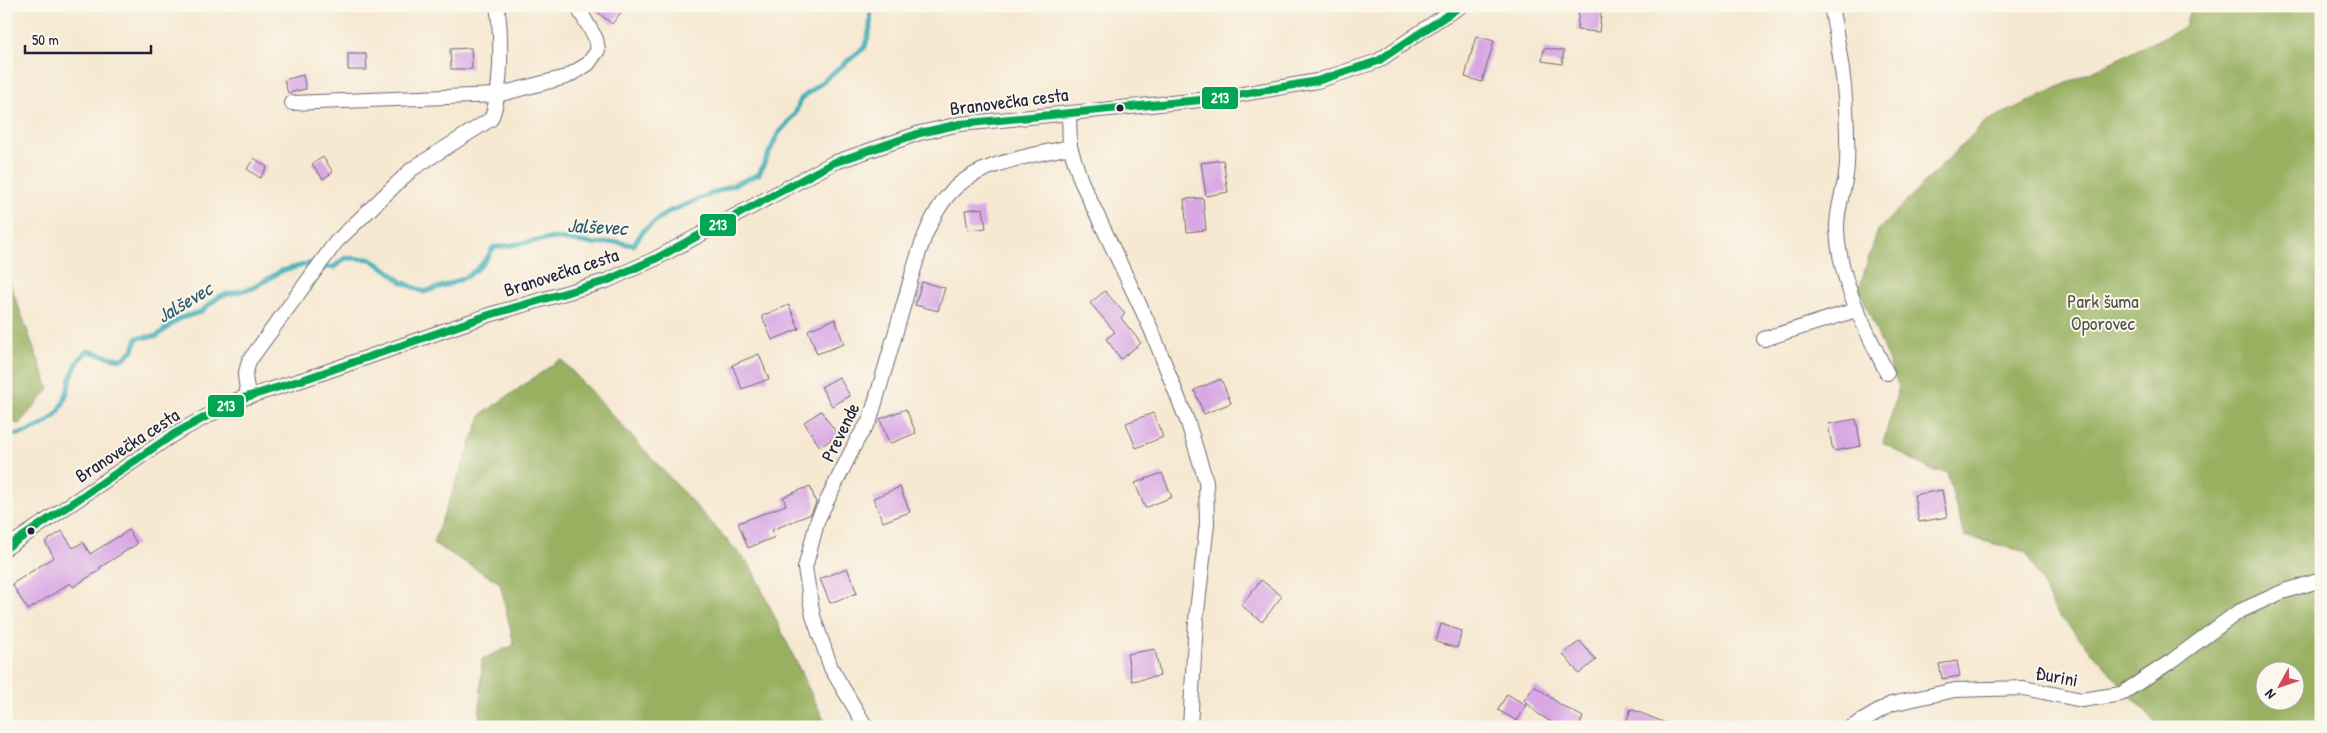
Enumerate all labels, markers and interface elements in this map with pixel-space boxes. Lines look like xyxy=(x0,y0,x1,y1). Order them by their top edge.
scale bar xyxy=(25,22,151,54)
text: 50 m xyxy=(32,29,59,50)
street label: Branovečka cesta xyxy=(948,81,1070,121)
line badge: 213 xyxy=(1201,86,1239,110)
text: 213 xyxy=(1211,88,1230,107)
unlabelled marker xyxy=(1115,103,1125,113)
water label: Jalševec xyxy=(566,211,630,241)
line badge: 213 xyxy=(699,213,737,237)
text: 213 xyxy=(709,215,728,234)
street label: Branovečka cesta xyxy=(500,241,622,303)
water label: Jalševec xyxy=(151,274,219,329)
park label: Park šuma Oporovec xyxy=(2067,288,2139,336)
line badge: 213 xyxy=(207,394,245,418)
text: 213 xyxy=(217,396,236,415)
street label: Prevende xyxy=(815,398,866,466)
street label: Branovečka cesta xyxy=(70,401,184,488)
unlabelled marker xyxy=(26,526,36,536)
street label: Đurini xyxy=(2034,659,2080,693)
north arrow xyxy=(2254,660,2304,710)
text: N xyxy=(2260,685,2279,704)

